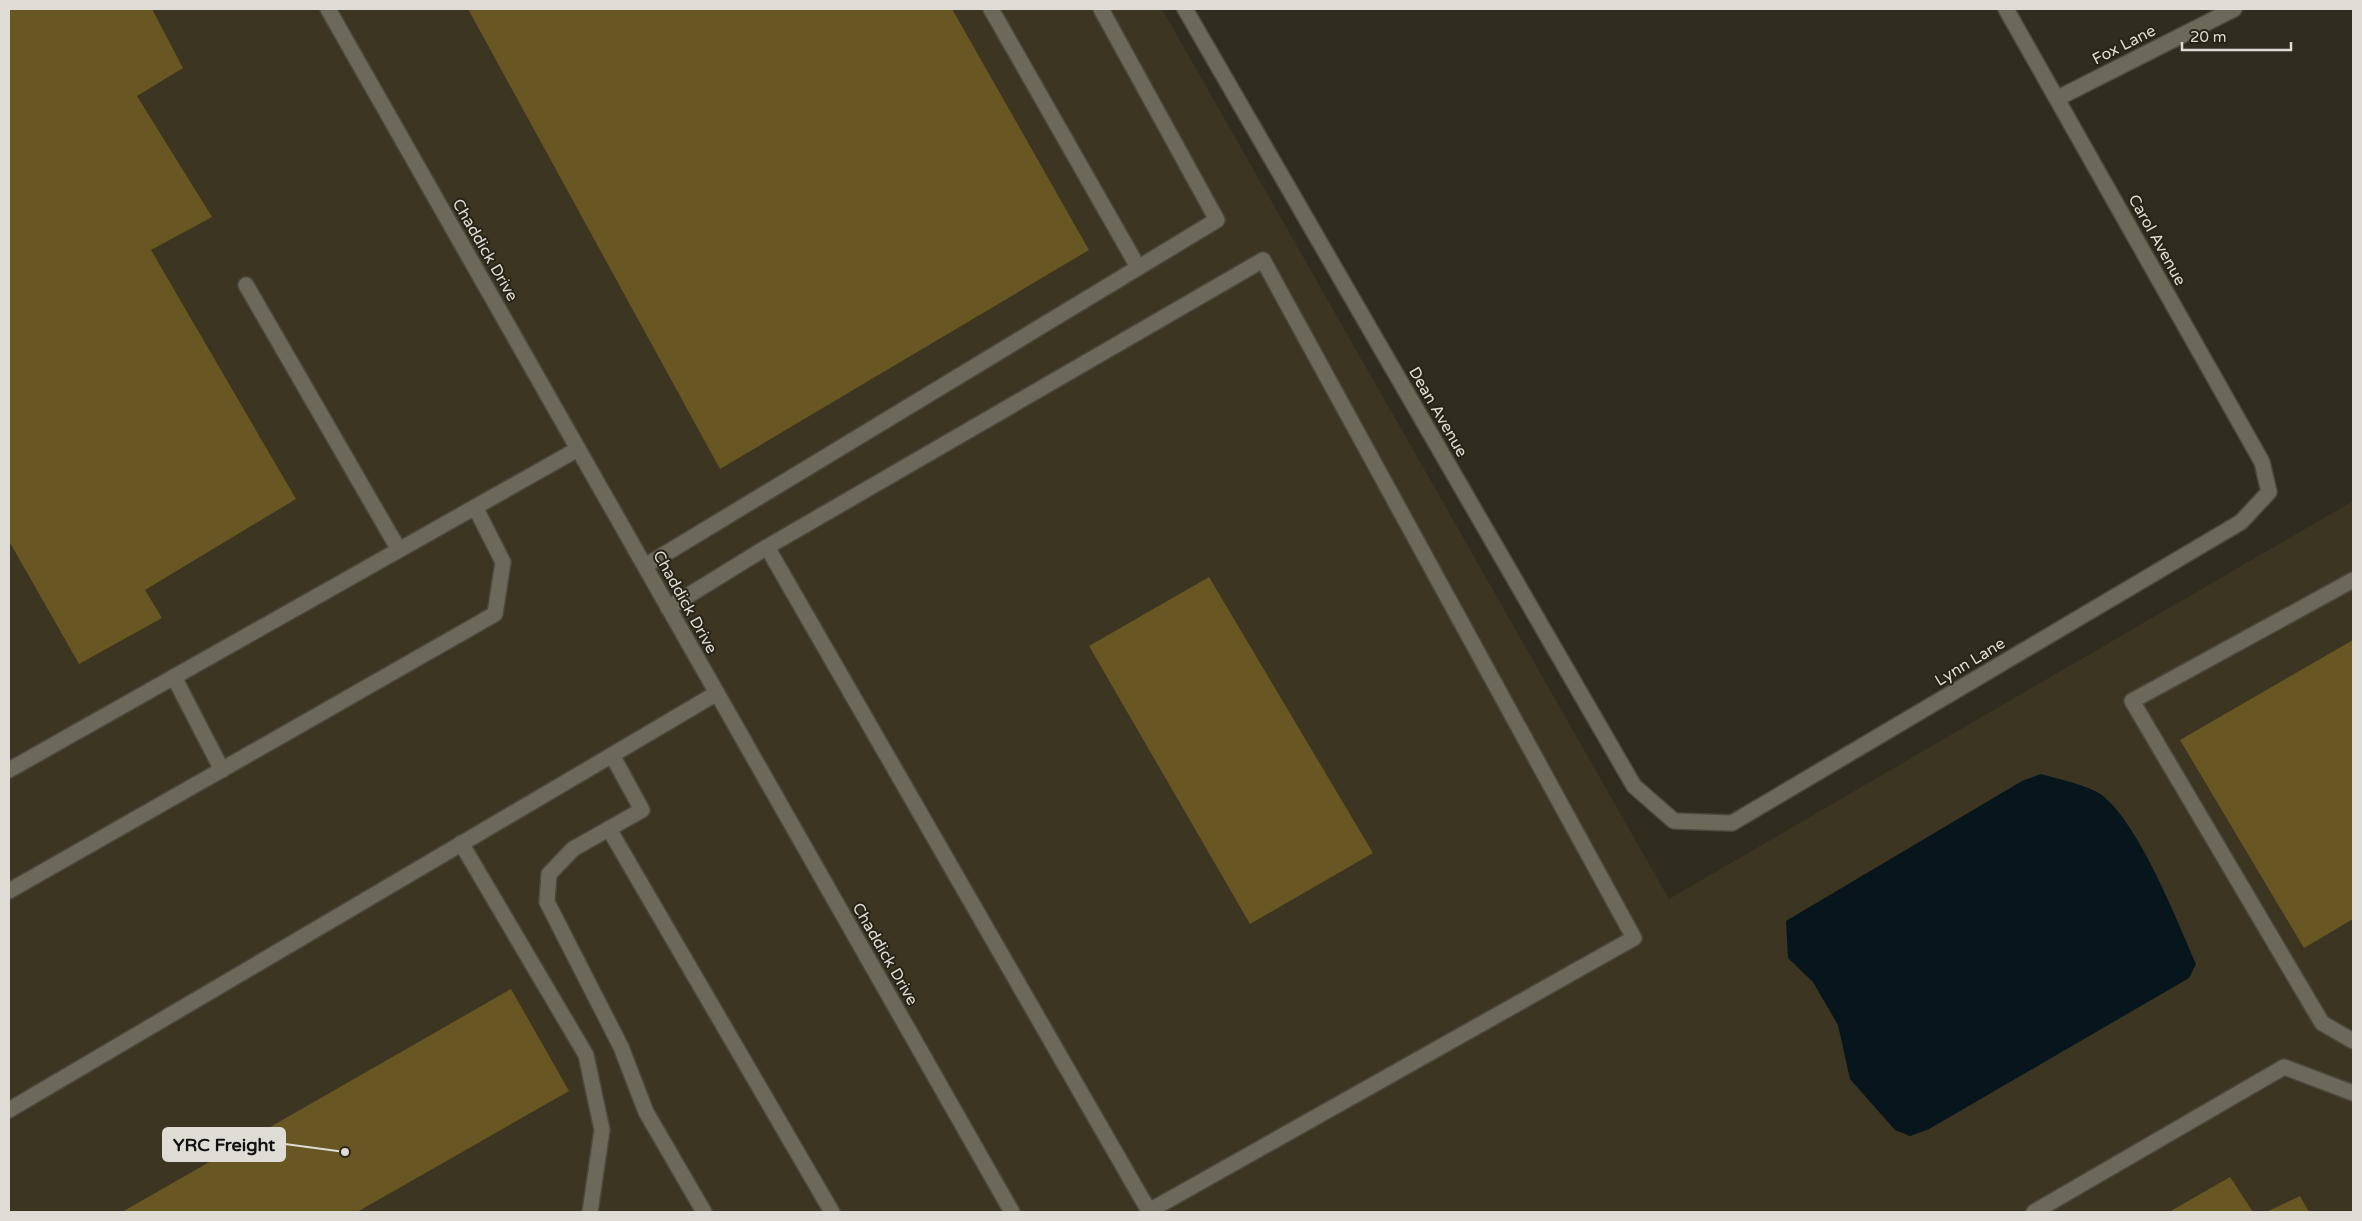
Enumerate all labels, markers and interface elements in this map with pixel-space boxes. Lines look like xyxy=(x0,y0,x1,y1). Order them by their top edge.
scale bar xyxy=(2182,20,2291,52)
street label: Fox Lane xyxy=(2089,21,2159,69)
text: 20 m xyxy=(2190,28,2227,46)
street label: Carol Avenue xyxy=(2124,191,2190,289)
street label: Chaddick Drive xyxy=(448,195,522,305)
street label: Dean Avenue xyxy=(1404,363,1472,461)
street label: Chaddick Drive xyxy=(648,547,722,657)
street label: Lynn Lane xyxy=(1931,633,2009,691)
street label: Chaddick Drive xyxy=(848,899,922,1009)
callout: YRC Freight xyxy=(163,1128,285,1161)
text: YRC Freight xyxy=(173,1134,275,1156)

